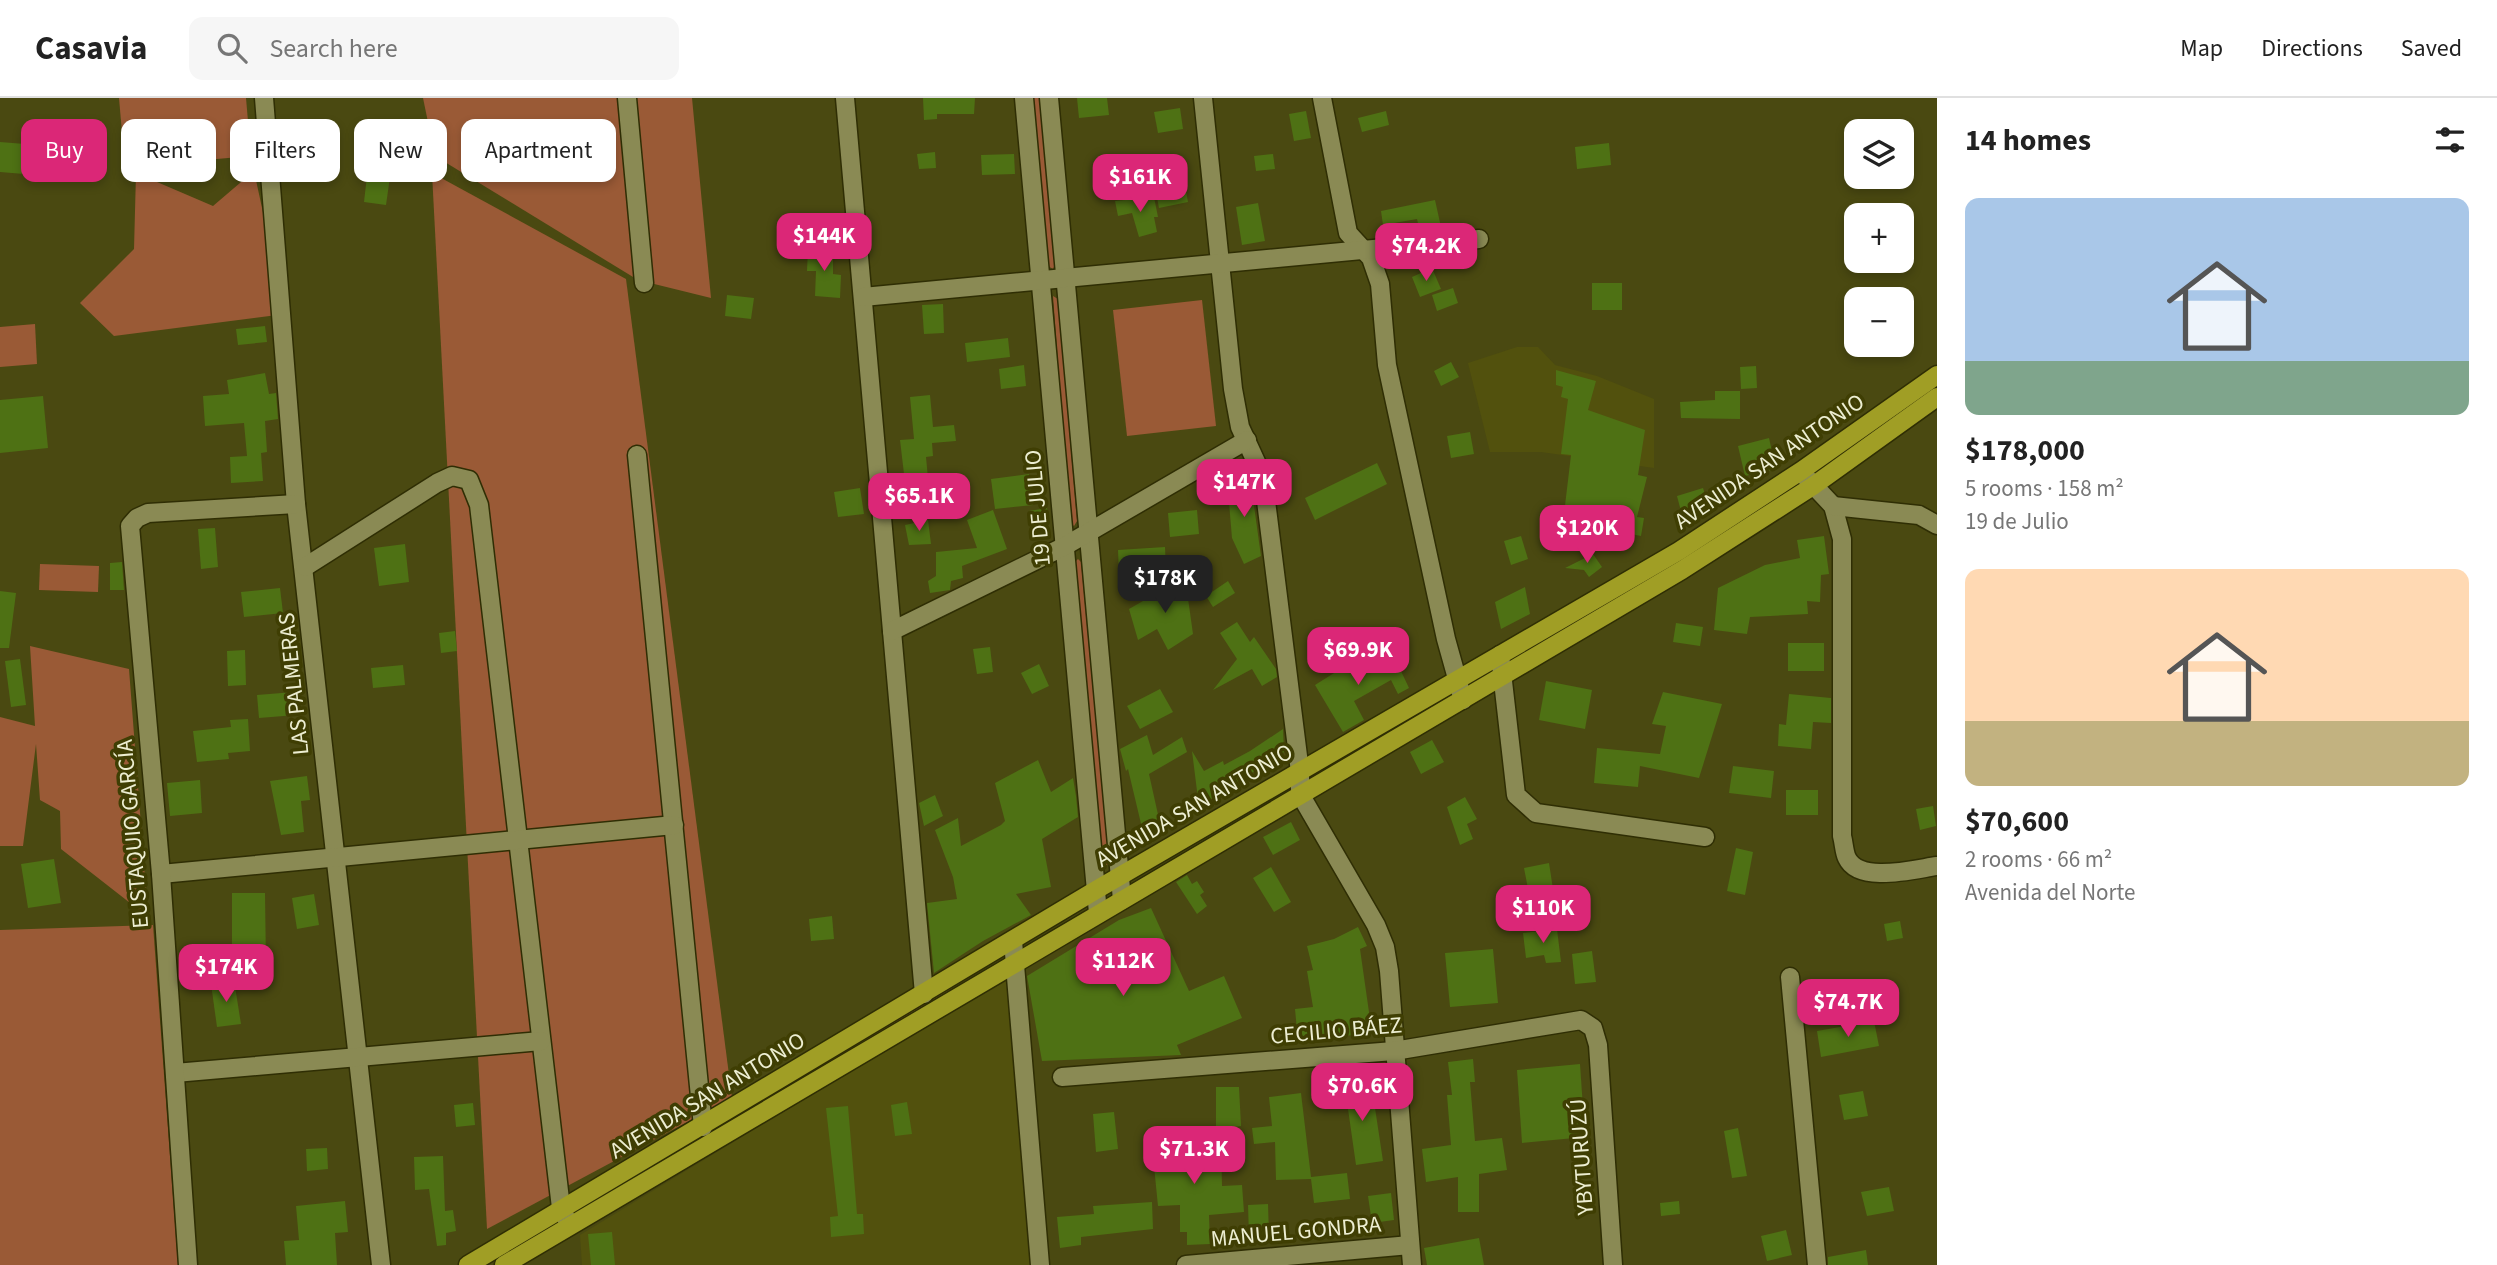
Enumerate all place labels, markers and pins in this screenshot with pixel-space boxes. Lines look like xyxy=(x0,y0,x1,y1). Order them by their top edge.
pin: $161K xyxy=(1091,155,1189,214)
pin: $144K xyxy=(775,214,873,273)
pin: $74.2K xyxy=(1369,223,1483,283)
pin: $147K xyxy=(1195,460,1293,519)
pin: $65.1K xyxy=(862,474,976,533)
pin: $120K xyxy=(1538,505,1636,565)
pin: $178K xyxy=(1116,556,1214,615)
pin: $69.9K xyxy=(1301,628,1415,687)
pin: $110K xyxy=(1494,886,1592,945)
pin: $112K xyxy=(1074,939,1172,998)
pin: $174K xyxy=(177,944,275,1004)
pin: $74.7K xyxy=(1791,979,1905,1039)
pin: $70.6K xyxy=(1305,1063,1419,1123)
pin: $71.3K xyxy=(1137,1126,1251,1186)

